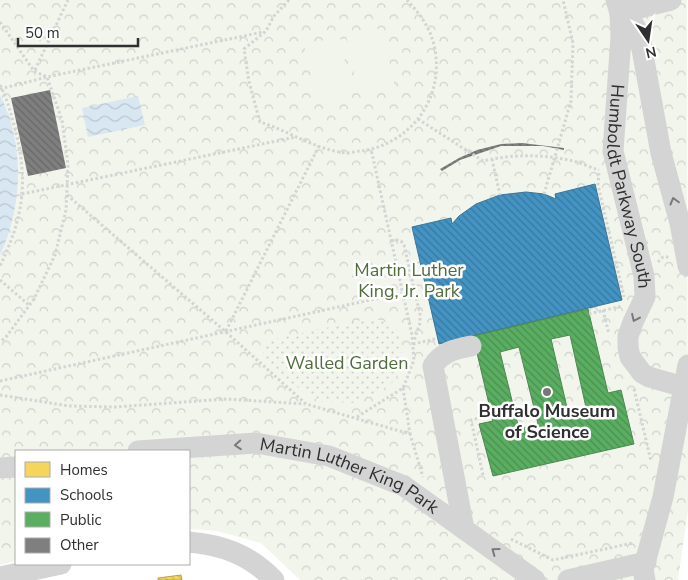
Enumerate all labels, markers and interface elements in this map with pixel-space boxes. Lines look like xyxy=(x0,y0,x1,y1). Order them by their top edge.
scale bar xyxy=(18,15,138,47)
north arrow xyxy=(623,15,673,65)
text: 50 m xyxy=(25,23,60,43)
text: N xyxy=(644,42,658,63)
street label: Humboldt Parkway South xyxy=(601,83,657,289)
one-way arrow xyxy=(669,197,680,206)
park label: Martin Luther King, Jr. Park xyxy=(354,258,464,303)
one-way arrow xyxy=(631,313,641,322)
park label: Walled Garden xyxy=(286,351,408,375)
marker: Buffalo Museum of Science xyxy=(541,386,553,398)
place label: Buffalo Museum of Science xyxy=(479,399,615,444)
street label: Martin Luther King Park xyxy=(258,432,445,520)
one-way arrow xyxy=(234,439,242,450)
legend xyxy=(15,450,190,565)
text: Homes xyxy=(60,460,108,480)
text: Schools xyxy=(60,485,113,505)
text: Public xyxy=(60,510,101,530)
text: Other xyxy=(60,535,99,555)
one-way arrow xyxy=(492,549,501,557)

